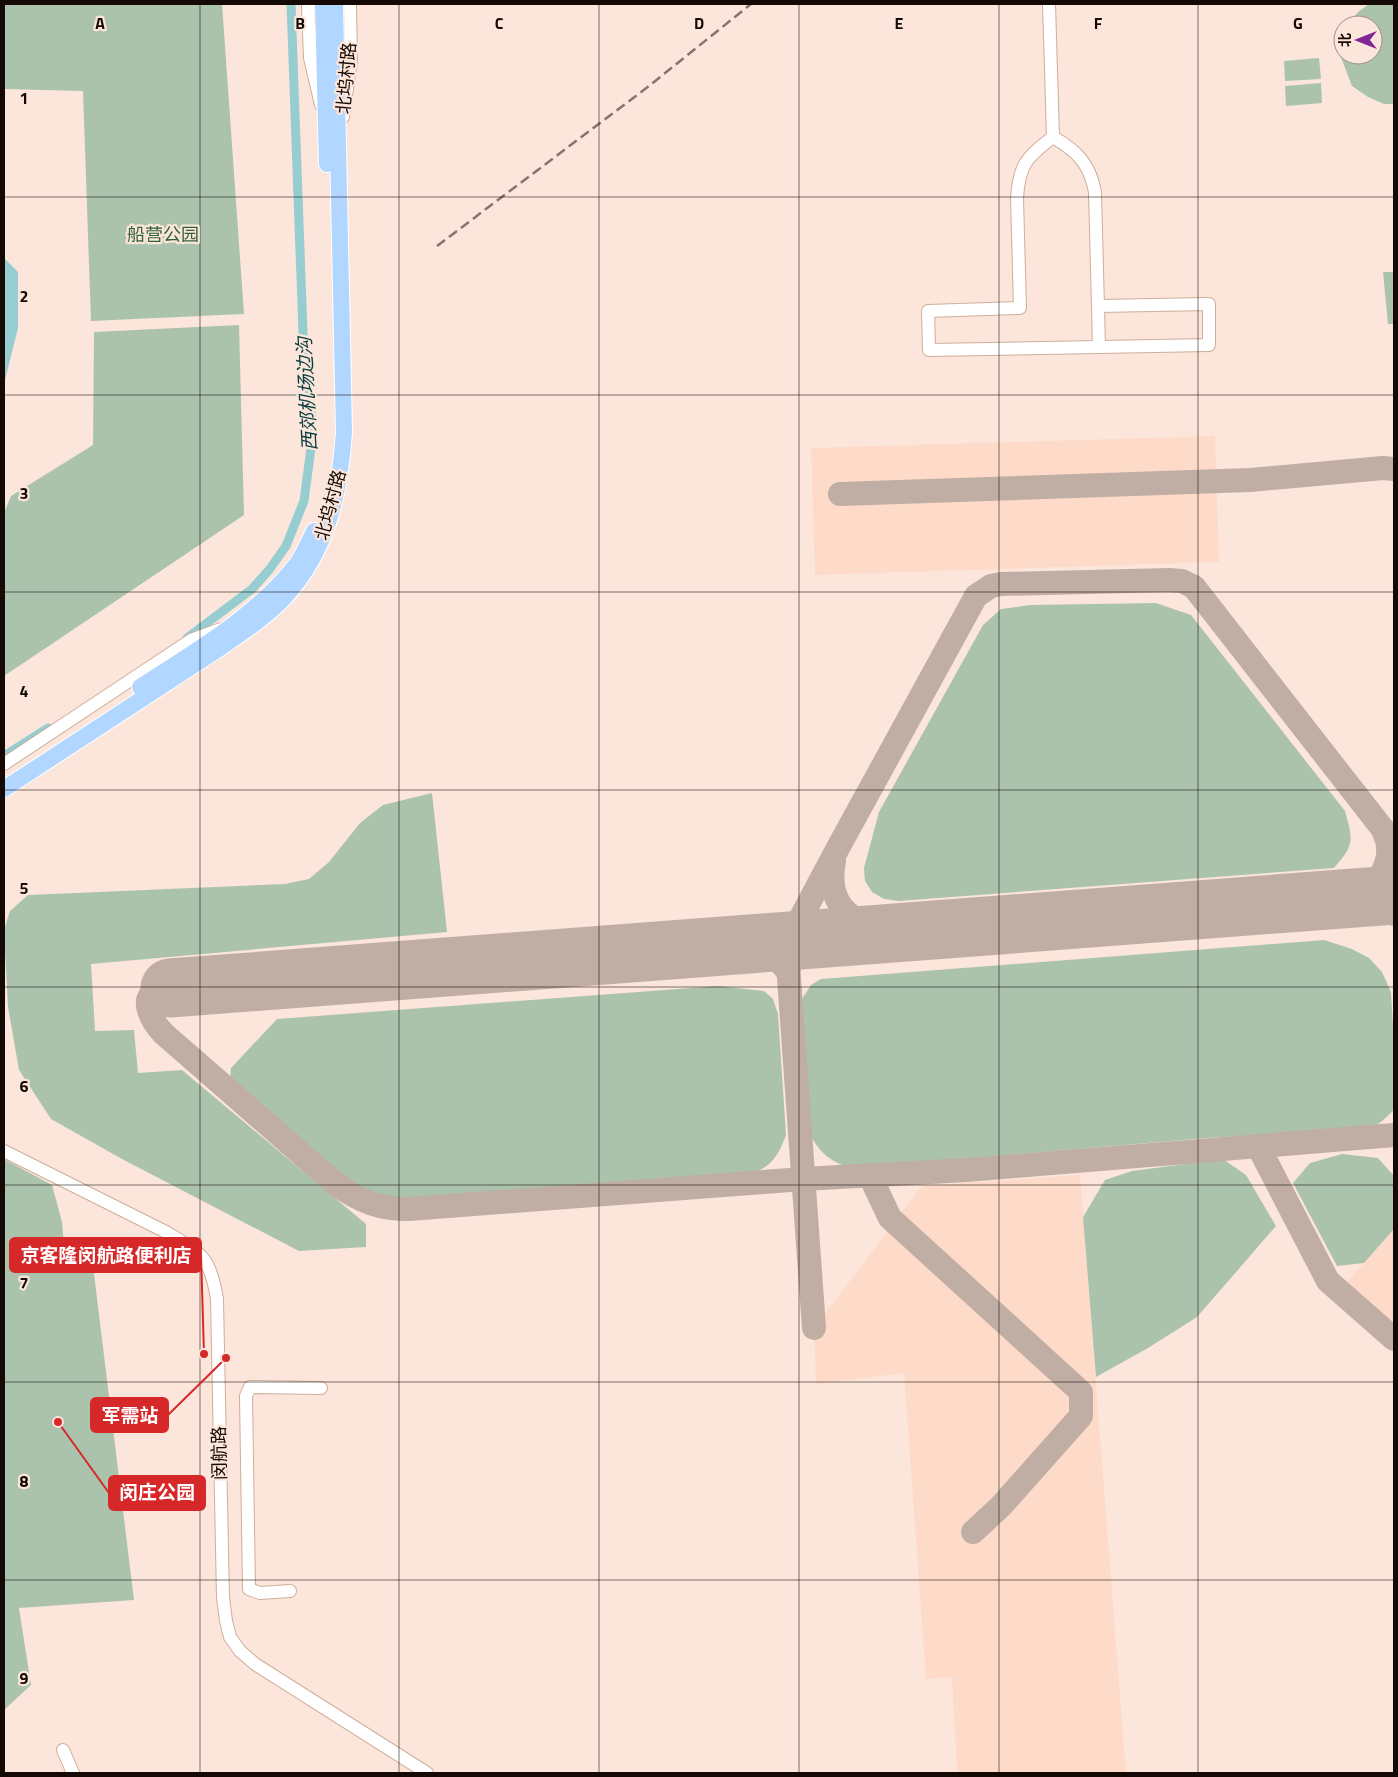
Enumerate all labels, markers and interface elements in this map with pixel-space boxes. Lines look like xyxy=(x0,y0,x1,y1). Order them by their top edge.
text: A xyxy=(95,11,105,35)
text: B xyxy=(295,11,305,35)
text: C xyxy=(495,11,504,35)
text: D xyxy=(694,11,704,35)
text: E xyxy=(895,11,904,35)
text: F xyxy=(1094,11,1103,35)
text: G xyxy=(1293,11,1303,35)
north arrow xyxy=(1333,15,1383,65)
text: 北 xyxy=(1334,33,1355,47)
street label: 北坞村路 xyxy=(329,41,363,115)
text: 1 xyxy=(20,86,28,110)
park label: 船营公园 xyxy=(127,221,199,248)
text: 2 xyxy=(20,284,28,308)
water label: 西郊机场边沟 xyxy=(288,334,323,452)
street label: 北坞村路 xyxy=(308,467,352,543)
text: 3 xyxy=(20,481,28,505)
text: 4 xyxy=(20,679,29,703)
text: 5 xyxy=(20,876,29,900)
text: 6 xyxy=(20,1074,29,1098)
callout: 京客隆闵航路便利店 xyxy=(10,1238,201,1272)
text: 京客隆闵航路便利店 xyxy=(20,1240,192,1269)
text: 7 xyxy=(20,1271,28,1295)
callout: 军需站 xyxy=(91,1398,168,1432)
text: 军需站 xyxy=(101,1400,159,1429)
street label: 闵航路 xyxy=(205,1426,233,1480)
text: 8 xyxy=(20,1469,29,1493)
callout: 闵庄公园 xyxy=(109,1476,205,1510)
text: 闵庄公园 xyxy=(119,1477,195,1506)
text: 9 xyxy=(20,1666,29,1690)

